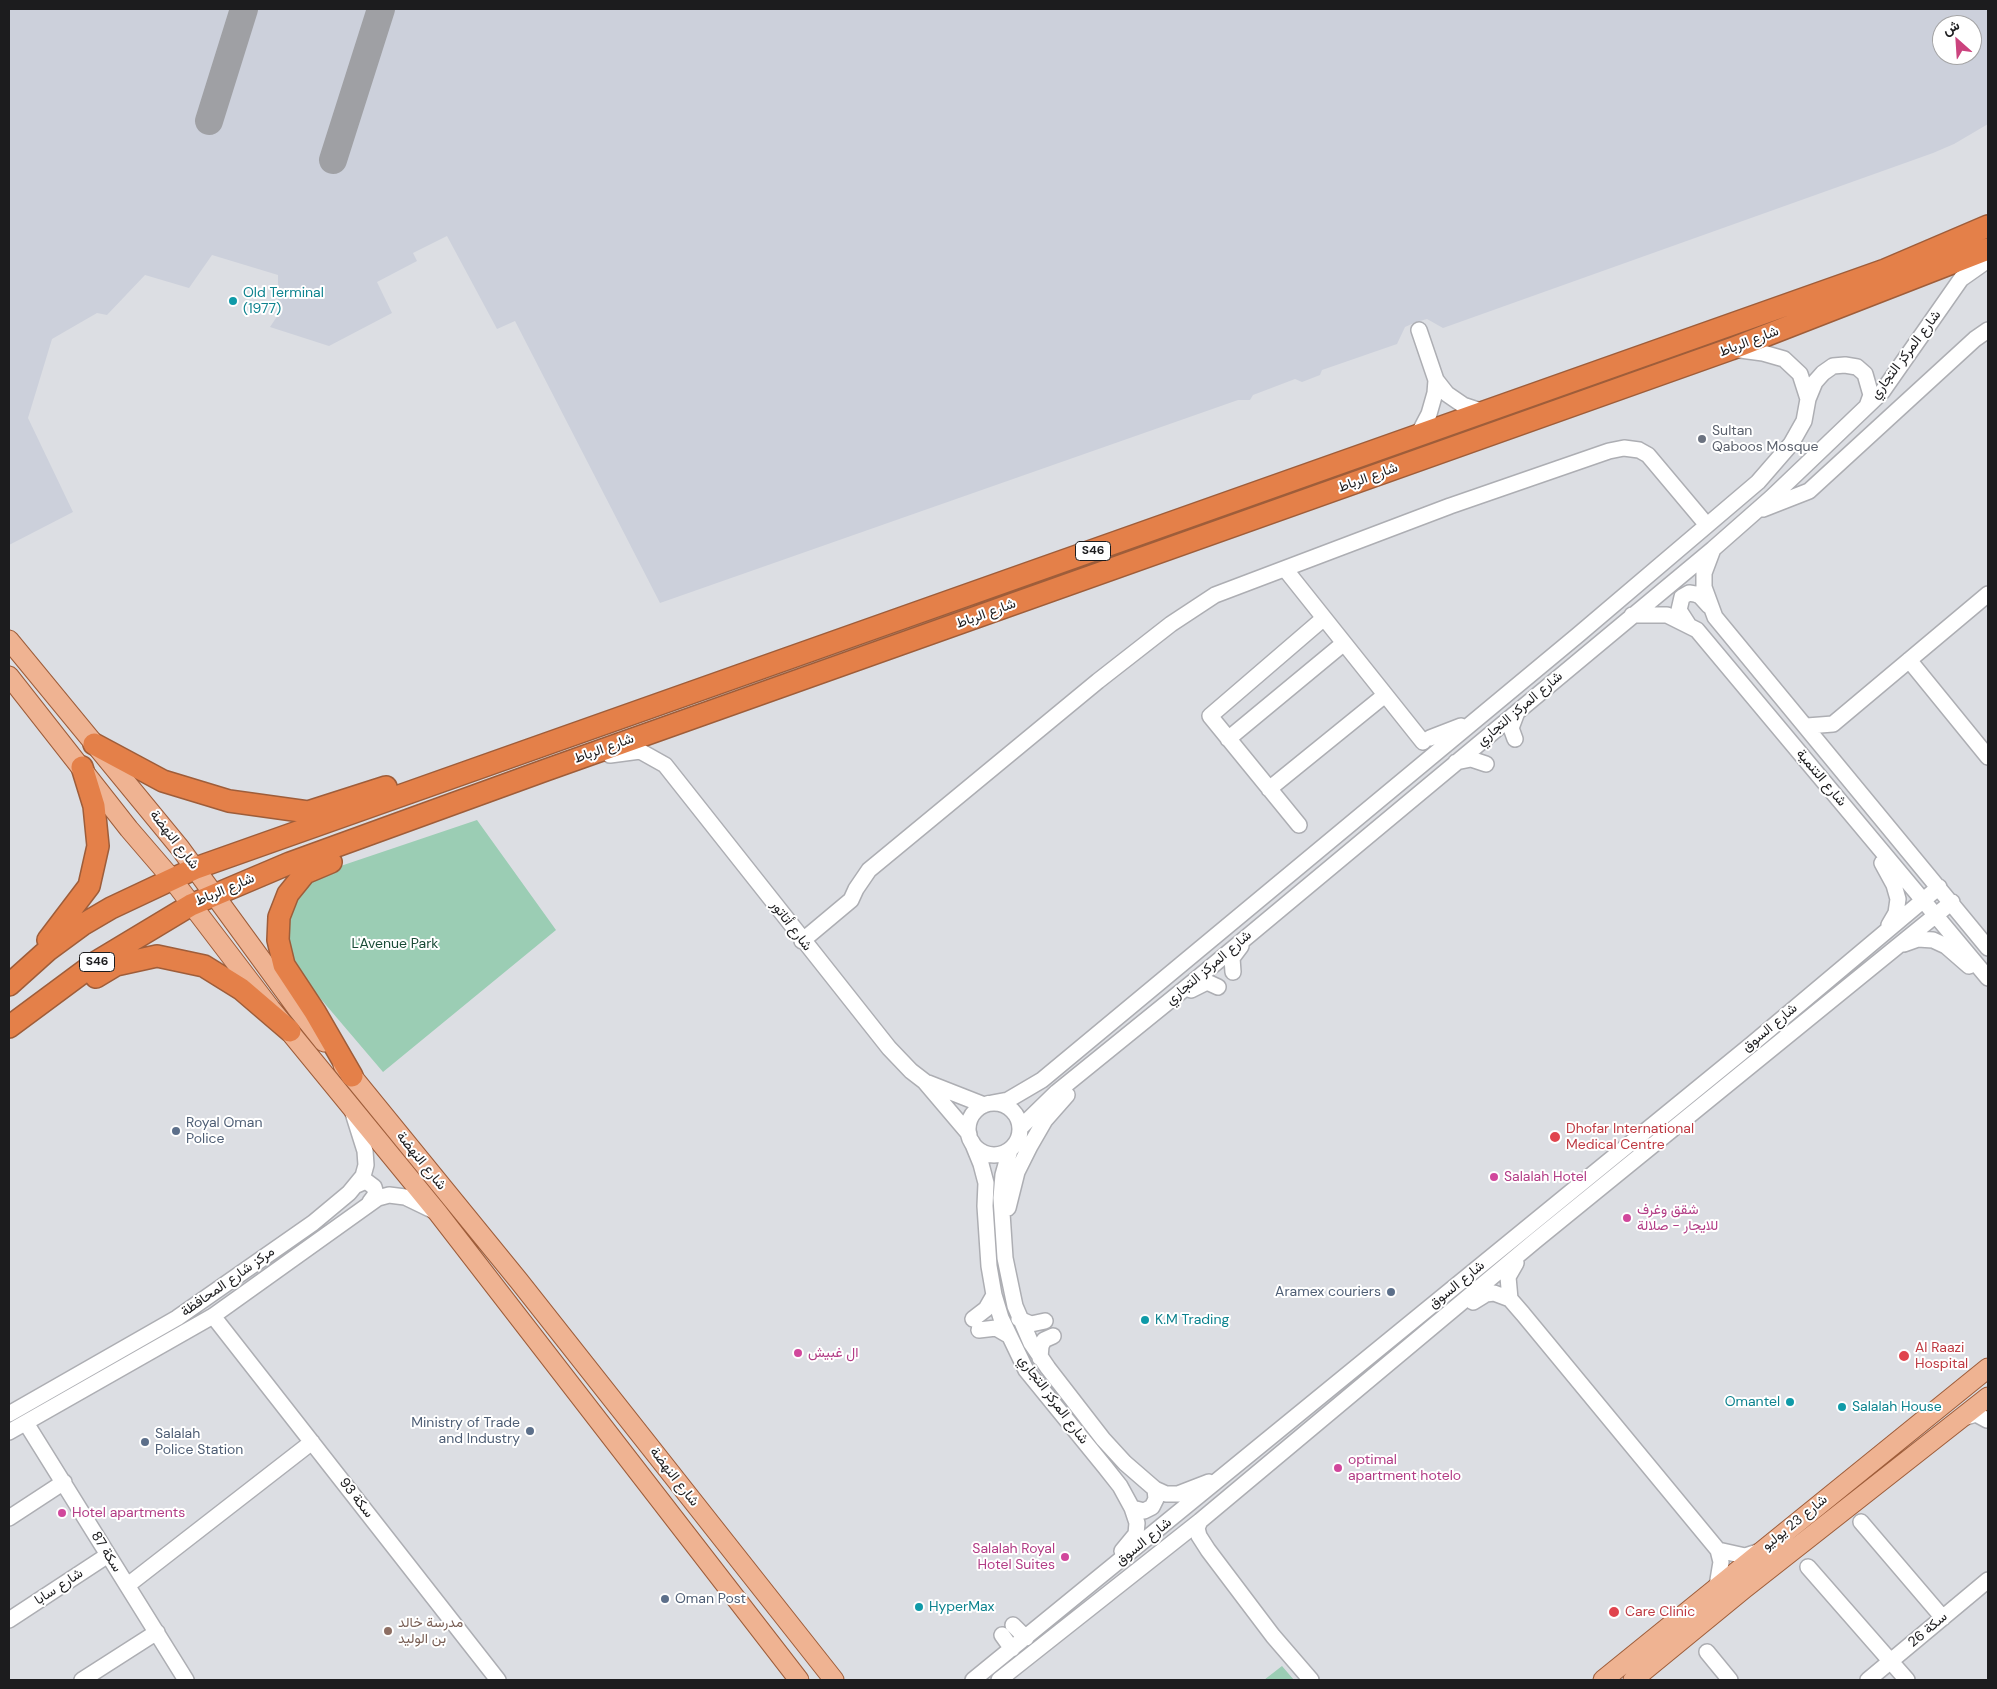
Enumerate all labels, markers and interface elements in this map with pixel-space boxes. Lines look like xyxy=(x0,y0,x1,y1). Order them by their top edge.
north arrow xyxy=(1932,15,1982,65)
text: ش xyxy=(1939,16,1962,39)
place label: Old Terminal (1977) xyxy=(243,285,324,318)
marker: Old Terminal (1977) xyxy=(227,295,239,307)
street label: شارع المركز التجاري xyxy=(1867,307,1945,403)
street label: شارع الرباط xyxy=(1717,323,1781,361)
place label: Sultan Qaboos Mosque xyxy=(1712,423,1818,456)
marker: Sultan Qaboos Mosque xyxy=(1696,433,1708,445)
street label: شارع الرباط xyxy=(1336,459,1400,497)
road number: S46 xyxy=(1076,542,1110,560)
street label: شارع الرباط xyxy=(954,595,1018,633)
street label: شارع المركز التجاري xyxy=(1474,668,1566,750)
street label: شارع الرباط xyxy=(572,730,636,768)
street label: شارع التنمية xyxy=(1792,746,1850,810)
street label: شارع النهضة xyxy=(146,807,202,873)
street label: شارع الرباط xyxy=(193,870,257,910)
street label: شارع أتاتور xyxy=(767,897,815,955)
street label: شارع المركز التجاري xyxy=(1163,927,1255,1009)
park label: L'Avenue Park xyxy=(352,936,438,952)
road number: S46 xyxy=(80,952,114,972)
street label: شارع السوق xyxy=(1739,1000,1801,1056)
place label: Royal Oman Police xyxy=(186,1115,262,1148)
place label: Dhofar International Medical Centre xyxy=(1566,1121,1694,1154)
marker: Royal Oman Police xyxy=(170,1125,182,1137)
street label: شارع النهضة xyxy=(392,1128,450,1194)
marker: Dhofar International Medical Centre xyxy=(1548,1130,1562,1144)
place label: Salalah Hotel xyxy=(1504,1169,1587,1185)
marker: Salalah Hotel xyxy=(1488,1171,1500,1183)
place label: شقق وغرف للايجار - صلالة xyxy=(1637,1202,1718,1234)
marker: شقق وغرف للايجار - صلالة xyxy=(1621,1212,1633,1224)
street label: مركز شارع المحافظة xyxy=(178,1243,278,1321)
street label: شارع السوق xyxy=(1426,1257,1488,1313)
place label: Aramex couriers xyxy=(1275,1284,1381,1300)
marker: Aramex couriers xyxy=(1385,1286,1397,1298)
place label: K.M Trading xyxy=(1155,1312,1229,1328)
marker: K.M Trading xyxy=(1139,1314,1151,1326)
place label: Al Raazi Hospital xyxy=(1915,1340,1968,1372)
place label: ال غبيش xyxy=(808,1345,858,1361)
marker: ال غبيش xyxy=(792,1347,804,1359)
marker: Al Raazi Hospital xyxy=(1897,1349,1911,1363)
street label: شارع المركز التجاري xyxy=(1014,1352,1092,1448)
place label: Omantel xyxy=(1725,1394,1780,1410)
marker: Omantel xyxy=(1784,1396,1796,1408)
place label: Salalah House xyxy=(1852,1399,1942,1415)
marker: Salalah House xyxy=(1836,1401,1848,1413)
place label: Ministry of Trade and Industry xyxy=(411,1415,520,1448)
marker: Ministry of Trade and Industry xyxy=(524,1425,536,1437)
place label: Salalah Police Station xyxy=(155,1426,243,1458)
marker: Salalah Police Station xyxy=(139,1436,151,1448)
street label: شارع النهضة xyxy=(646,1444,702,1510)
place label: optimal apartment hotelo xyxy=(1348,1452,1461,1484)
marker: optimal apartment hotelo xyxy=(1332,1462,1344,1474)
street label: سكة 93 xyxy=(335,1475,377,1521)
street label: شارع 23 يوليو xyxy=(1759,1491,1831,1555)
place label: Hotel apartments xyxy=(72,1505,185,1521)
marker: Hotel apartments xyxy=(56,1507,68,1519)
street label: شارع السوق xyxy=(1113,1514,1175,1570)
street label: سكة 87 xyxy=(87,1529,125,1575)
place label: Salalah Royal Hotel Suites xyxy=(972,1541,1055,1574)
marker: Salalah Royal Hotel Suites xyxy=(1059,1551,1071,1563)
street label: شارع سابا xyxy=(32,1565,86,1609)
place label: Oman Post xyxy=(675,1591,746,1607)
marker: Oman Post xyxy=(659,1593,671,1605)
place label: HyperMax xyxy=(929,1599,995,1615)
marker: HyperMax xyxy=(913,1601,925,1613)
place label: Care Clinic xyxy=(1625,1604,1695,1620)
marker: Care Clinic xyxy=(1607,1605,1621,1619)
street label: سكة 26 xyxy=(1905,1609,1951,1651)
place label: مدرسة خالد بن الوليد xyxy=(398,1615,463,1648)
marker: مدرسة خالد بن الوليد xyxy=(382,1625,394,1637)

